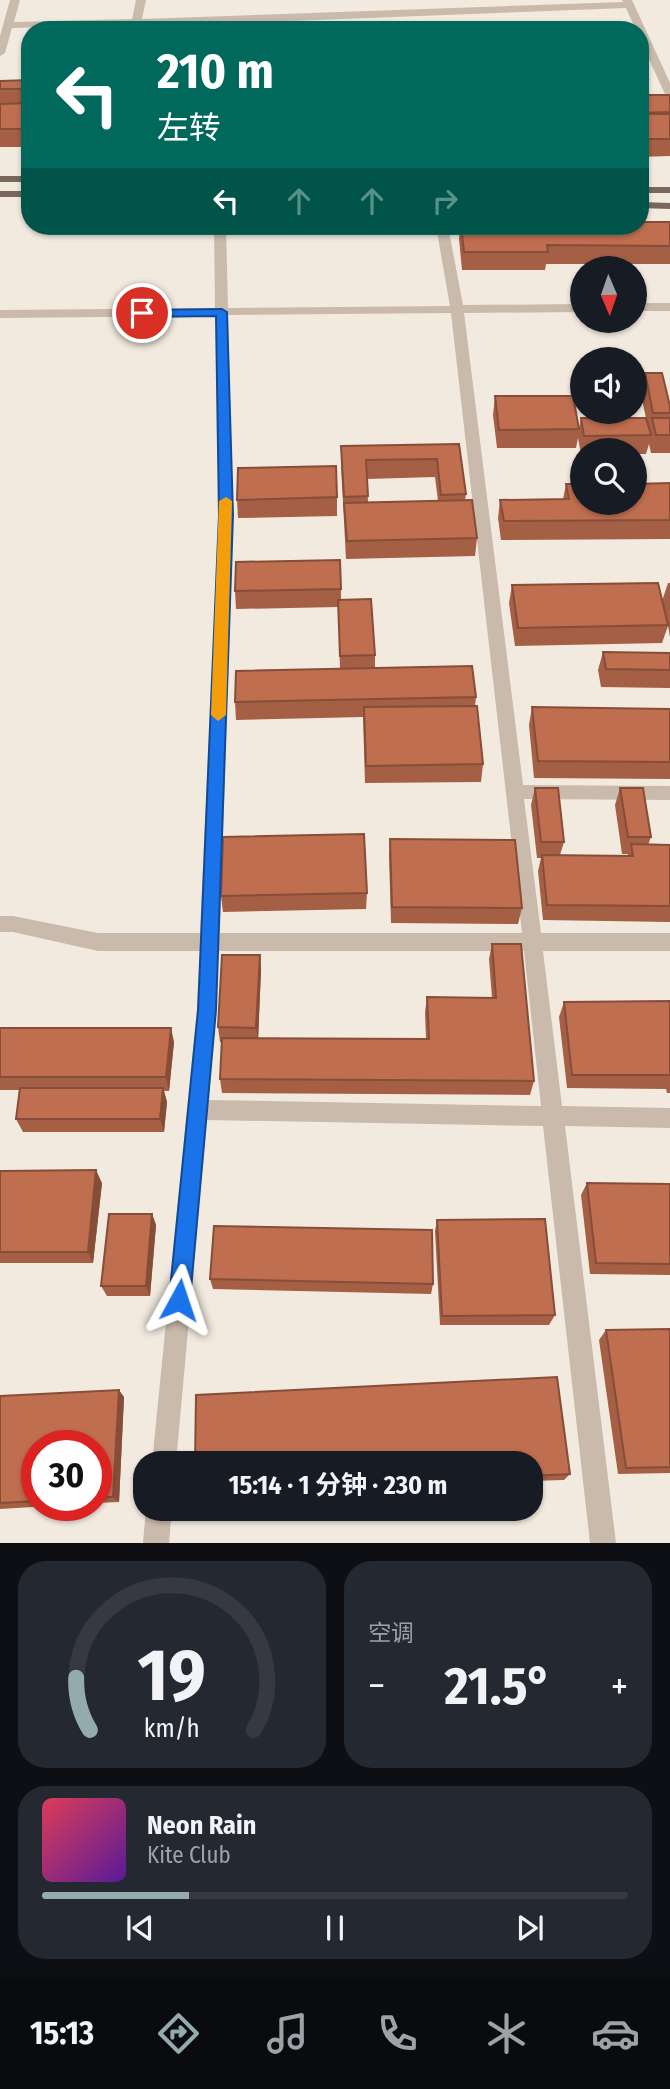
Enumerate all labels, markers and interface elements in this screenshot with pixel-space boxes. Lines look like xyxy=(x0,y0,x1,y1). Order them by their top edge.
text: 210 m xyxy=(157,42,274,101)
icon: left xyxy=(42,49,133,140)
text: 左转 xyxy=(157,109,221,147)
icon: left xyxy=(207,182,245,220)
icon: ahead xyxy=(280,182,318,220)
icon: ahead xyxy=(353,182,391,220)
icon: right xyxy=(426,182,464,220)
north arrow xyxy=(570,256,648,332)
map controls xyxy=(570,256,647,515)
pin xyxy=(112,283,172,343)
icon: arrive xyxy=(123,294,161,332)
button: sound xyxy=(570,347,647,424)
button: search xyxy=(570,438,647,515)
position arrow xyxy=(142,1263,216,1337)
speed limit sign: 30 xyxy=(21,1430,112,1521)
text: 15:14 · 1 分钟 · 230 m xyxy=(229,1470,447,1501)
text: 空调 xyxy=(368,1619,414,1647)
text: 19 xyxy=(138,1633,206,1720)
text: 21.5° xyxy=(444,1655,551,1718)
text: − xyxy=(368,1663,385,1709)
text: + xyxy=(611,1663,628,1709)
text: km/h xyxy=(144,1714,200,1744)
text: Neon Rain xyxy=(147,1810,256,1841)
text: Kite Club xyxy=(147,1841,231,1869)
icon: previous xyxy=(121,1909,159,1947)
icon: pause xyxy=(316,1909,354,1947)
icon: next xyxy=(511,1909,549,1947)
icon: directions xyxy=(154,2009,203,2058)
icon: music xyxy=(263,2009,312,2058)
icon: phone xyxy=(373,2009,422,2058)
icon: climate xyxy=(482,2009,531,2058)
icon: car xyxy=(591,2009,640,2058)
text: 15:13 xyxy=(30,2014,94,2052)

